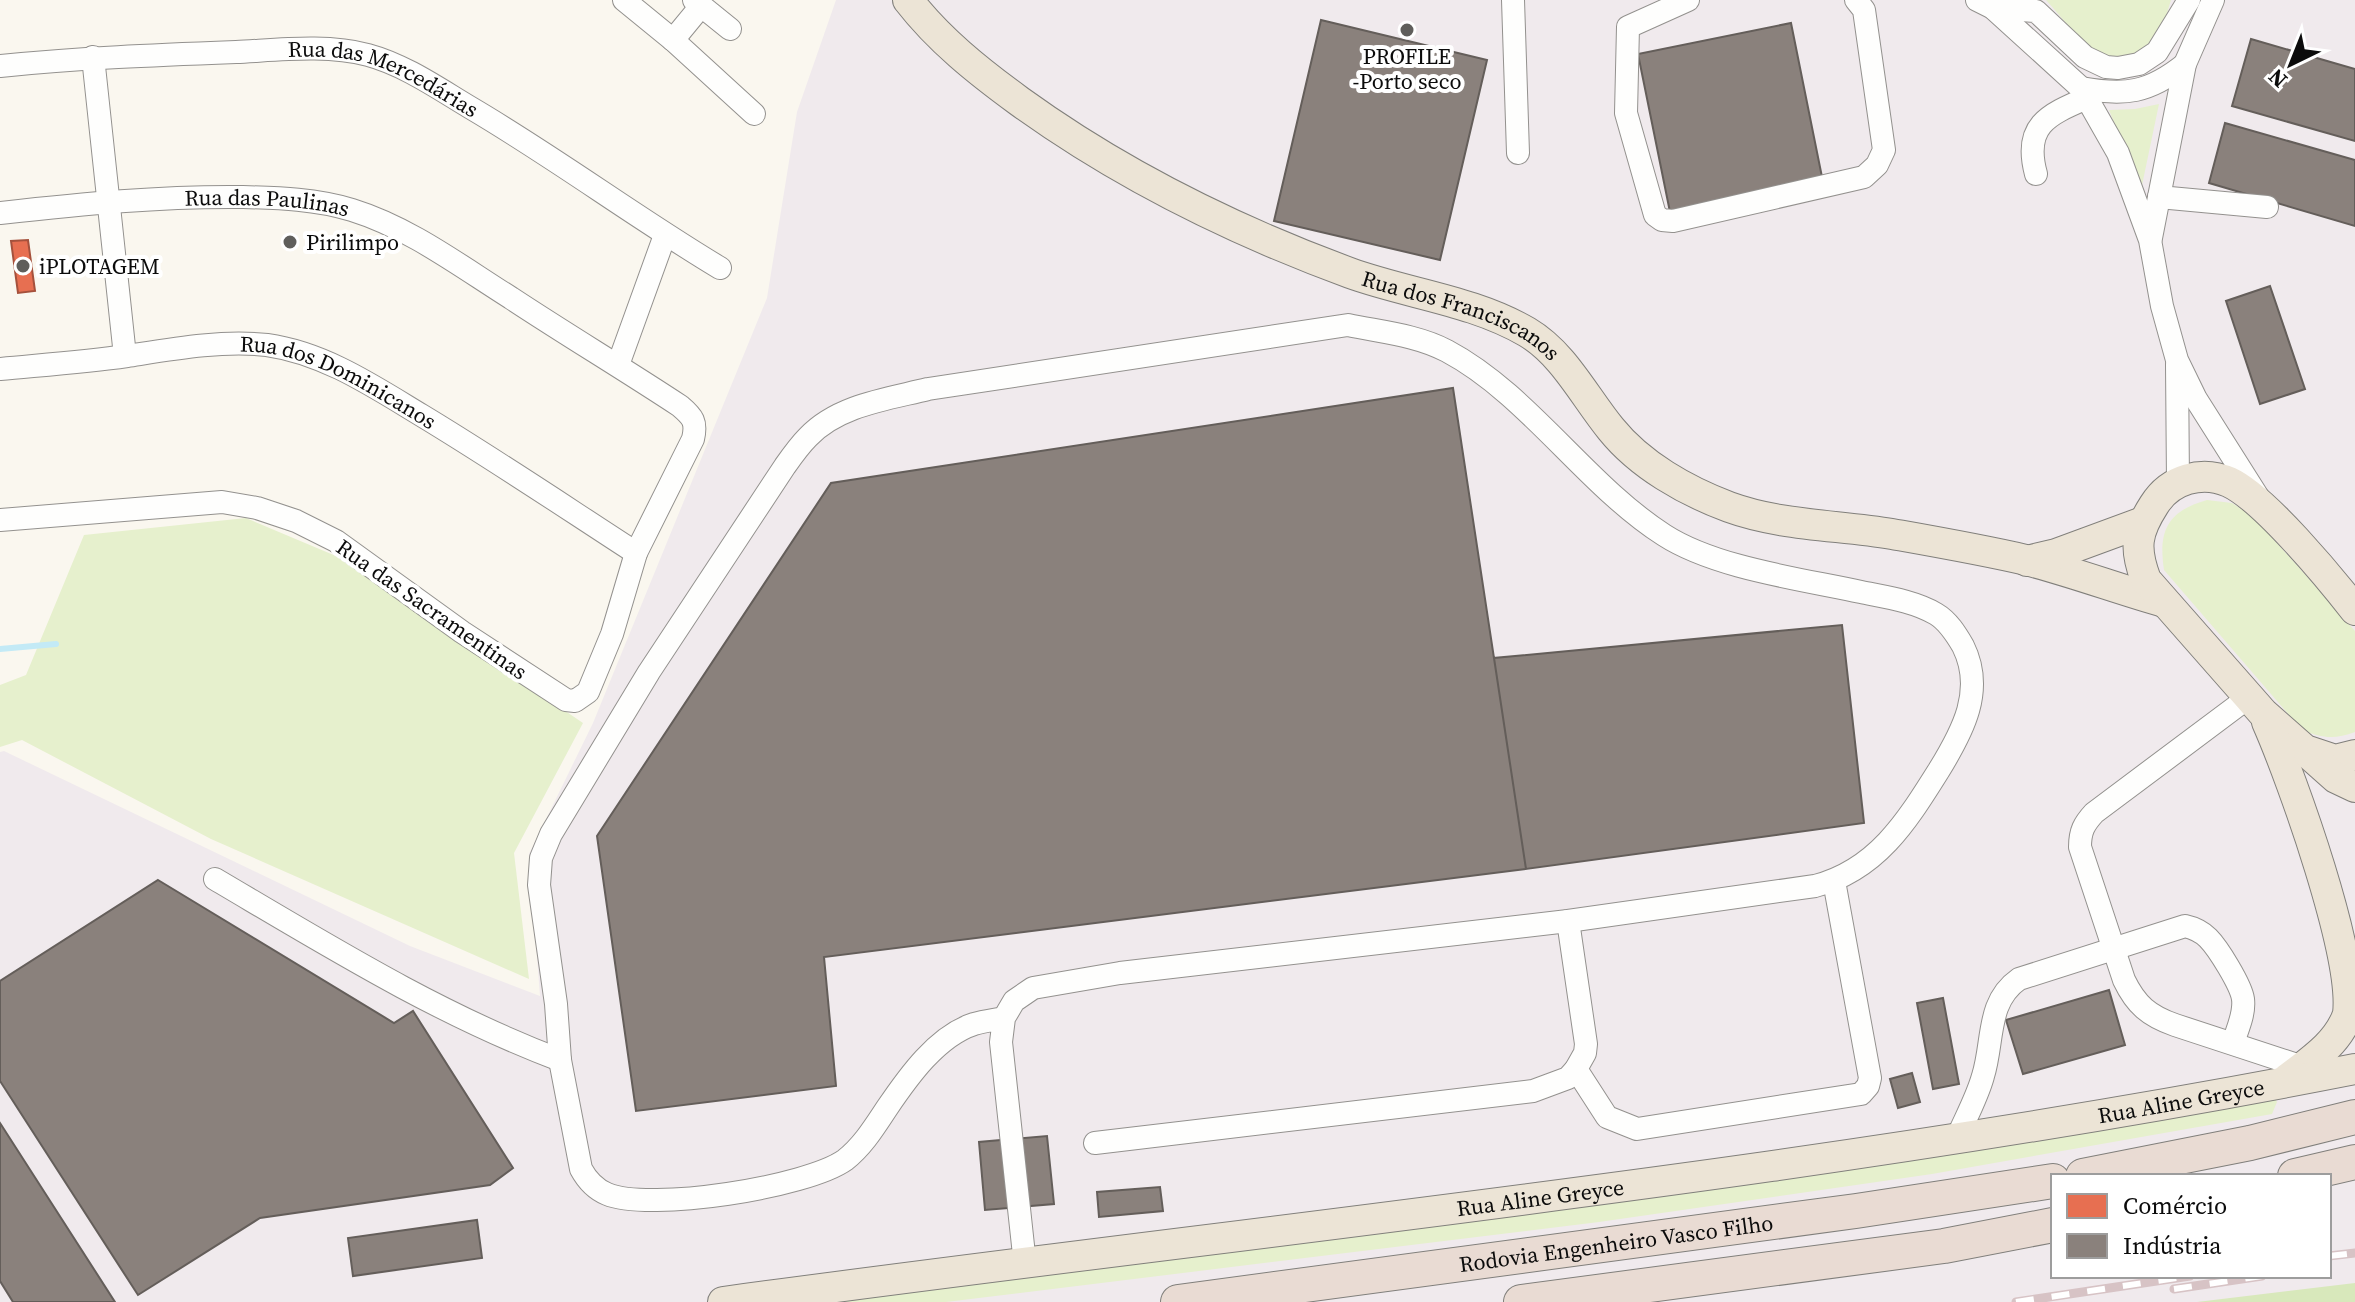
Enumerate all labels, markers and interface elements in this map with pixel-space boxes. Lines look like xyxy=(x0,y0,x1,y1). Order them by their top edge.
marker: PROFILE -Porto seco xyxy=(1398,21,1416,39)
north arrow xyxy=(2251,24,2331,104)
street label: Rua das Mercedárias xyxy=(287,34,484,124)
place label: PROFILE -Porto seco xyxy=(1352,41,1462,96)
text: N xyxy=(2261,62,2293,95)
street label: Rua das Paulinas xyxy=(184,182,353,224)
place label: Pirilimpo xyxy=(306,227,399,257)
marker: Pirilimpo xyxy=(281,233,299,251)
place label: iPLOTAGEM xyxy=(39,251,160,281)
marker: iPLOTAGEM xyxy=(14,257,32,275)
street label: Rua dos Franciscanos xyxy=(1358,263,1567,367)
street label: Rua dos Dominicanos xyxy=(239,328,442,436)
street label: Rua das Sacramentinas xyxy=(331,532,533,686)
street label: Rua Aline Greyce xyxy=(2096,1072,2267,1130)
street label: Rua Aline Greyce xyxy=(1455,1172,1626,1223)
legend xyxy=(2051,1174,2331,1278)
text: Comércio xyxy=(2123,1189,2227,1222)
street label: Rodovia Engenheiro Vasco Filho xyxy=(1457,1207,1775,1279)
text: Indústria xyxy=(2123,1229,2222,1262)

